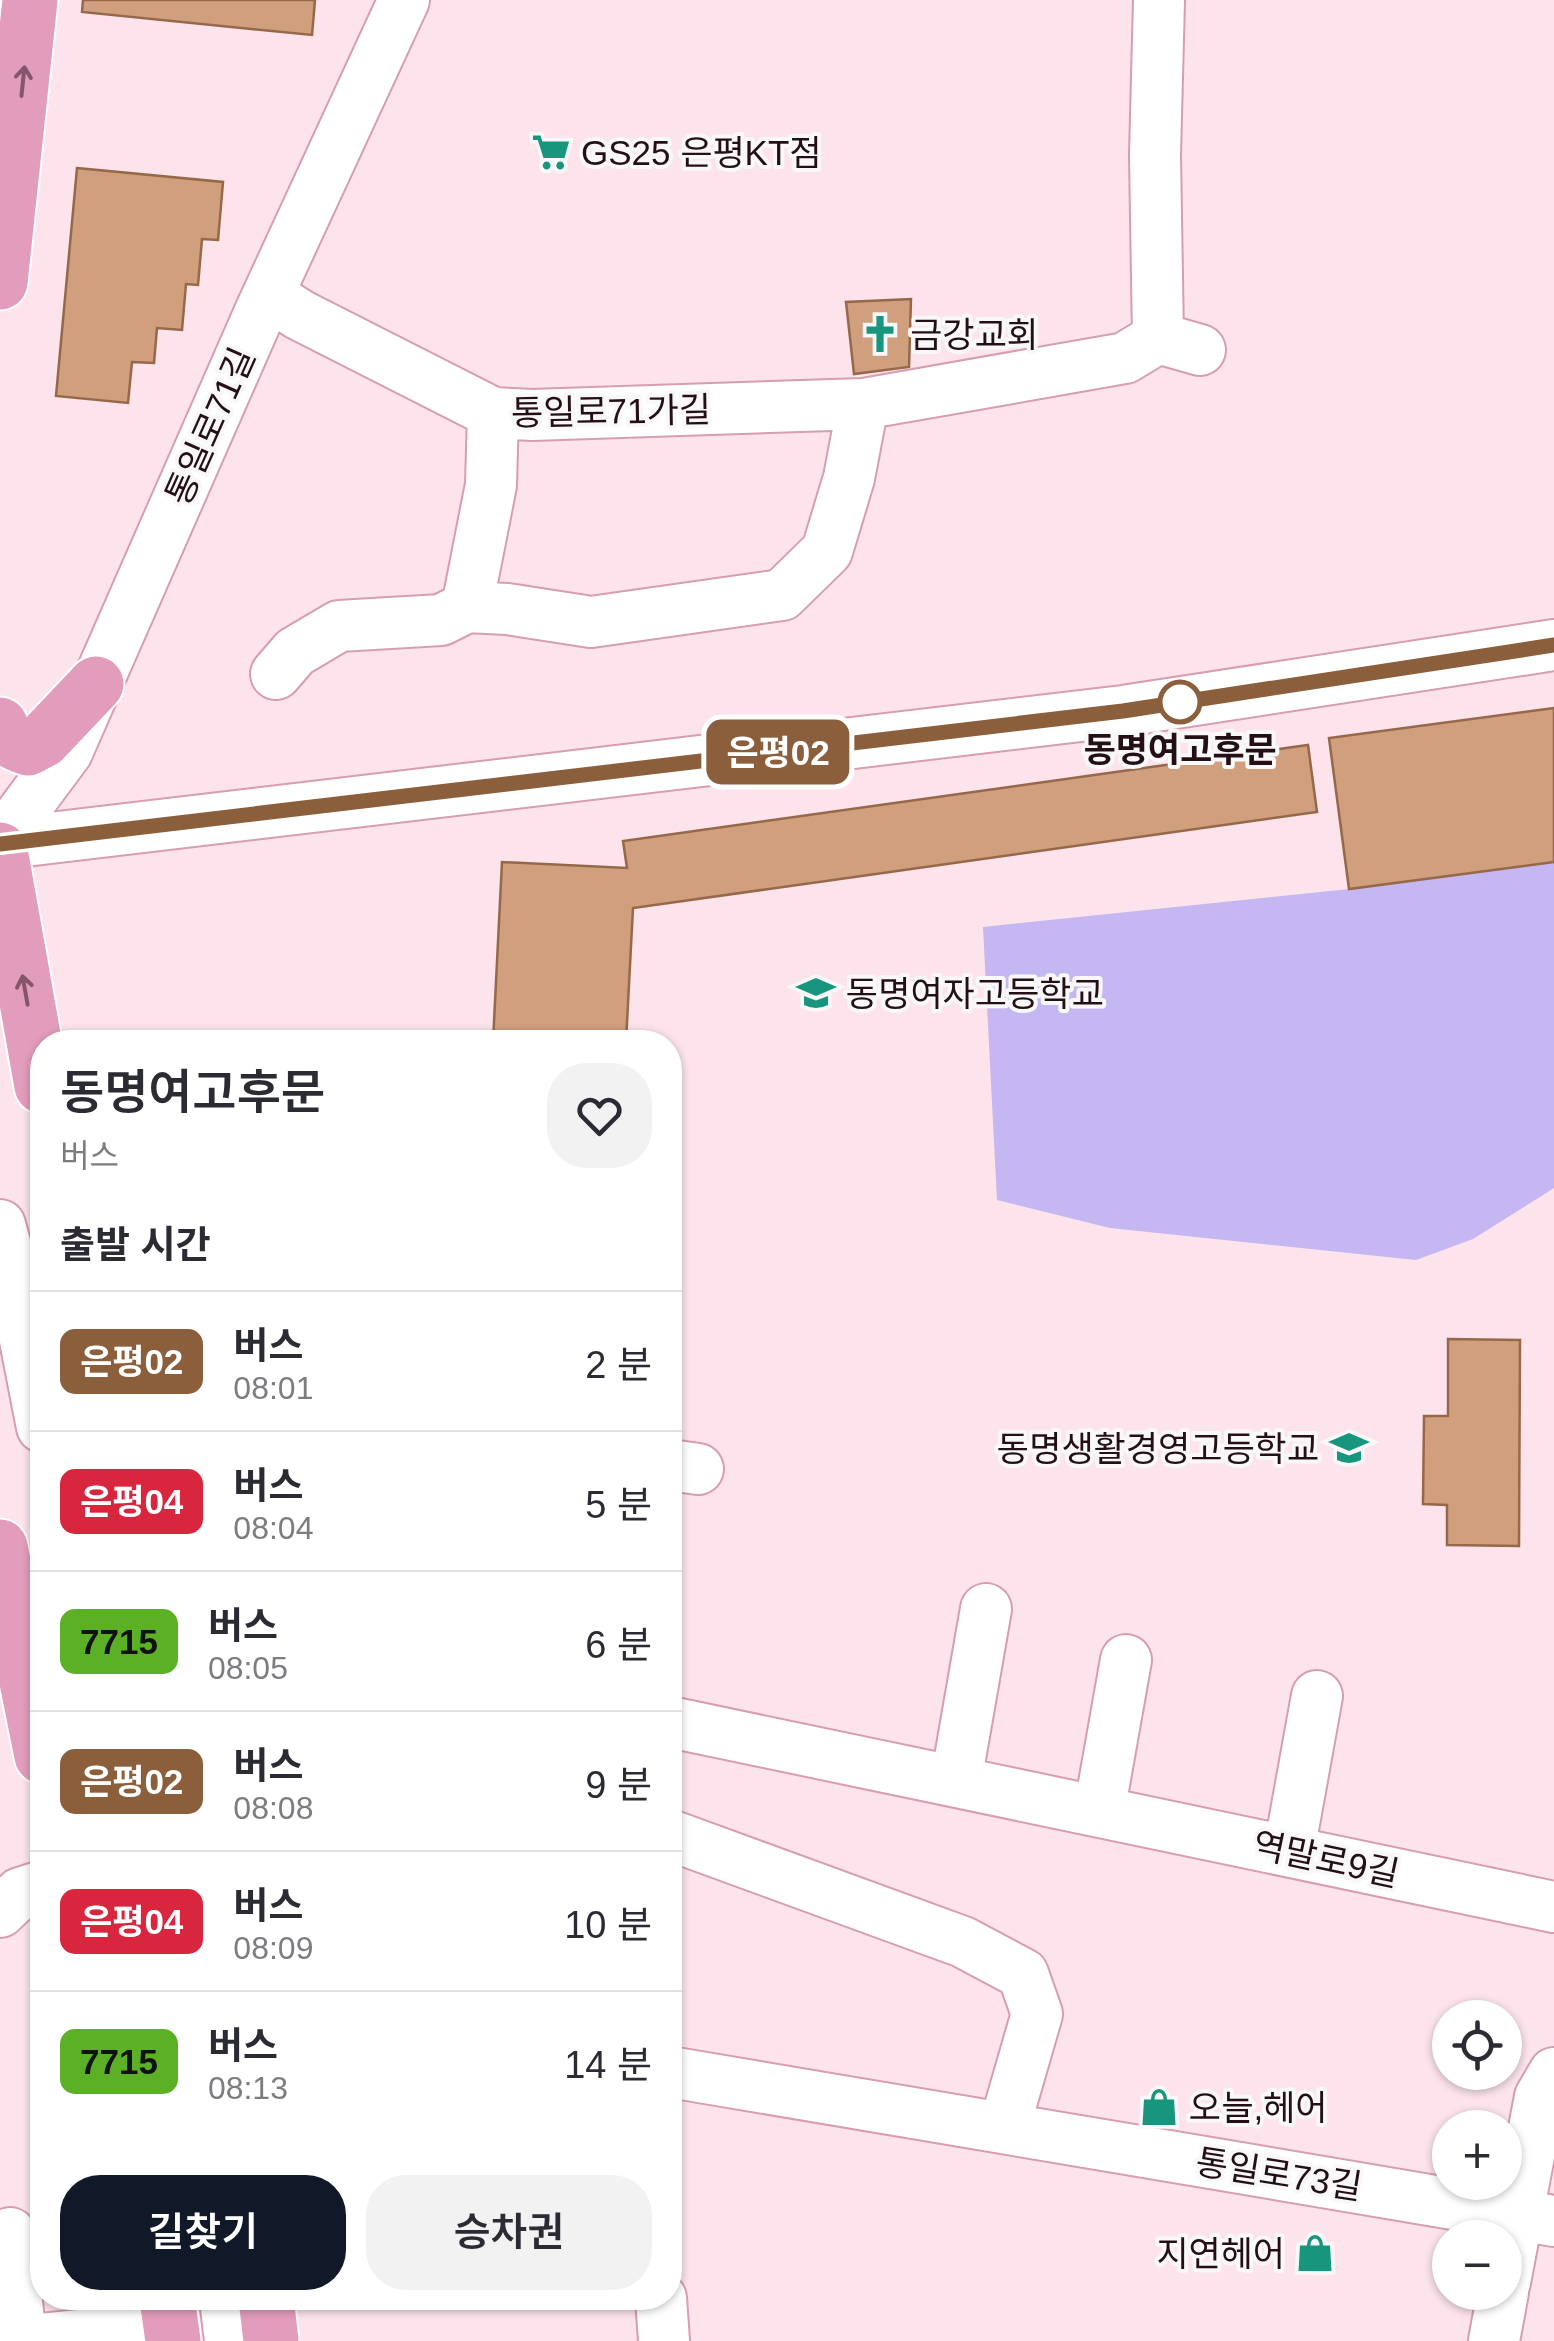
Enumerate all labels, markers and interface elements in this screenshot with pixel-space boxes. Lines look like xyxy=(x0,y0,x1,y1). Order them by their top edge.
one-way arrow xyxy=(14,66,33,98)
supermarket icon: GS25 은평KT점 xyxy=(530,131,572,173)
place label: GS25 은평KT점 xyxy=(581,133,822,172)
church icon: 금강교회 xyxy=(859,313,901,355)
place label: 금강교회 xyxy=(910,315,1039,354)
street label: 통일로71길 xyxy=(158,341,262,511)
street label: 통일로71가길 xyxy=(511,390,711,432)
marker: 동명여고후문 xyxy=(1159,681,1201,723)
line badge: 은평02 xyxy=(708,720,848,784)
place label: 동명여고후문 xyxy=(1083,730,1277,769)
text: 은평02 xyxy=(726,733,830,772)
school or university icon: 동명여자고등학교 xyxy=(795,972,837,1014)
one-way arrow xyxy=(15,974,34,1007)
place label: 동명여자고등학교 xyxy=(846,974,1104,1013)
button: heart xyxy=(547,1063,652,1168)
text: 동명여고후문 xyxy=(60,1066,325,1119)
text: 버스 xyxy=(60,1138,119,1174)
text: 출발 시간 xyxy=(60,1224,210,1266)
text: 버스 xyxy=(233,1325,303,1367)
text: 은평02 xyxy=(80,1342,183,1381)
text: 2 분 xyxy=(585,1344,652,1386)
text: 08:01 xyxy=(233,1370,313,1406)
school or university icon: 동명생활경영고등학교 xyxy=(1328,1427,1370,1469)
place label: 동명생활경영고등학교 xyxy=(997,1429,1319,1468)
text: 버스 xyxy=(233,1465,303,1507)
text: 은평04 xyxy=(80,1482,183,1521)
text: 5 분 xyxy=(585,1484,652,1526)
text: 08:04 xyxy=(233,1510,313,1546)
text: 버스 xyxy=(208,1605,278,1647)
text: 7715 xyxy=(80,1622,158,1661)
text: 6 분 xyxy=(585,1624,652,1666)
text: 08:05 xyxy=(208,1650,288,1686)
text: 버스 xyxy=(233,1745,303,1787)
text: 은평02 xyxy=(80,1762,183,1801)
text: 9 분 xyxy=(585,1764,652,1806)
text: 08:08 xyxy=(233,1790,313,1826)
street label: 역말로9길 xyxy=(1249,1825,1403,1893)
text: 버스 xyxy=(233,1885,303,1927)
text: 은평04 xyxy=(80,1902,183,1941)
text: 10 분 xyxy=(564,1904,652,1946)
text: 08:09 xyxy=(233,1930,313,1966)
map controls xyxy=(1432,2000,1522,2310)
button: locate xyxy=(1432,2000,1522,2090)
text: 버스 xyxy=(208,2025,278,2067)
text: 7715 xyxy=(80,2042,158,2081)
text: 14 분 xyxy=(564,2044,652,2086)
text: 08:13 xyxy=(208,2070,288,2106)
shop icon: 오늘,헤어 xyxy=(1138,2086,1180,2128)
place label: 오늘,헤어 xyxy=(1189,2088,1328,2127)
button: + xyxy=(1432,2110,1522,2200)
street label: 통일로73길 xyxy=(1193,2142,1365,2206)
button: 길찾기 xyxy=(60,2175,346,2290)
button: 승차권 xyxy=(366,2175,652,2290)
button: − xyxy=(1432,2220,1522,2310)
shop icon: 지연헤어 xyxy=(1294,2232,1336,2274)
place label: 지연헤어 xyxy=(1156,2234,1285,2273)

